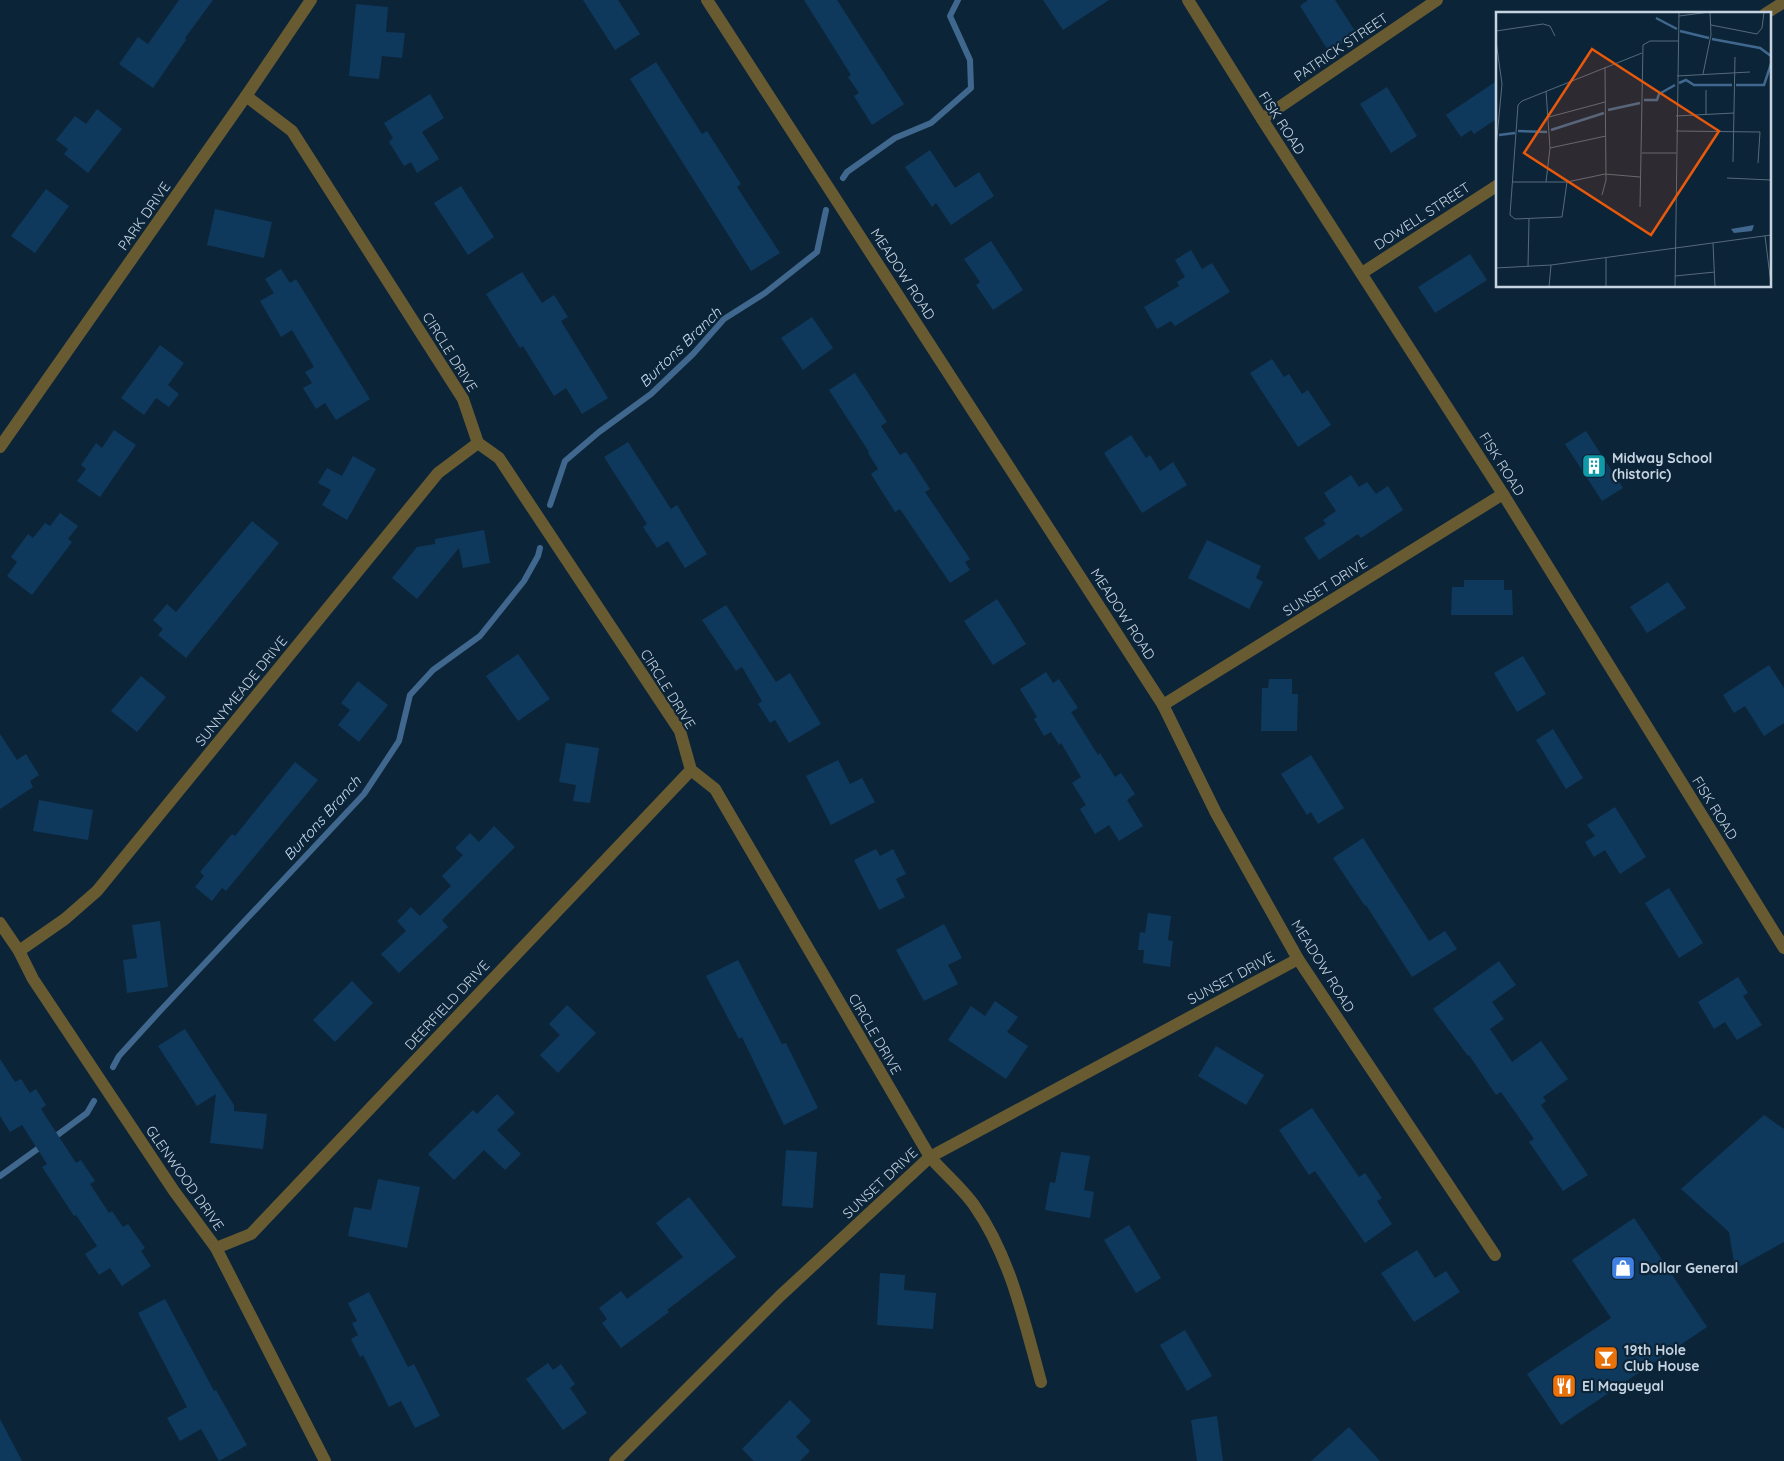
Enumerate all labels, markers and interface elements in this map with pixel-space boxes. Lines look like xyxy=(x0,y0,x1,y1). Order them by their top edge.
street label: PATRICK STREET xyxy=(1290,9,1392,85)
inset map xyxy=(1496,12,1772,288)
street label: FISK ROAD xyxy=(1255,88,1309,158)
street label: PARK DRIVE xyxy=(114,178,174,254)
street label: DOWELL STREET xyxy=(1371,178,1473,254)
street label: MEADOW ROAD xyxy=(867,225,939,323)
water label: Burtons Branch xyxy=(635,303,726,391)
street label: CIRCLE DRIVE xyxy=(418,309,482,395)
street label: FISK ROAD xyxy=(1475,429,1529,499)
place label: Midway School (historic) xyxy=(1612,449,1712,483)
building icon: Midway School (historic) xyxy=(1581,453,1607,479)
street label: SUNSET DRIVE xyxy=(1279,554,1371,620)
street label: MEADOW ROAD xyxy=(1087,565,1159,663)
street label: SUNNYMEADE DRIVE xyxy=(191,632,291,750)
street label: CIRCLE DRIVE xyxy=(636,646,700,732)
water label: Burtons Branch xyxy=(279,771,365,864)
street label: FISK ROAD xyxy=(1688,773,1742,843)
street label: MEADOW ROAD xyxy=(1287,916,1359,1016)
street label: SUNSET DRIVE xyxy=(1184,947,1278,1009)
street label: DEERFIELD DRIVE xyxy=(401,956,493,1054)
street label: CIRCLE DRIVE xyxy=(845,990,905,1078)
street label: GLENWOOD DRIVE xyxy=(142,1122,228,1234)
street label: SUNSET DRIVE xyxy=(839,1144,921,1222)
shop icon: Dollar General xyxy=(1610,1255,1636,1281)
place label: Dollar General xyxy=(1640,1259,1738,1277)
place label: 19th Hole Club House xyxy=(1624,1341,1699,1375)
bar icon: 19th Hole Club House xyxy=(1593,1345,1619,1371)
restaurant icon: El Magueyal xyxy=(1551,1373,1577,1399)
place label: El Magueyal xyxy=(1582,1377,1664,1395)

